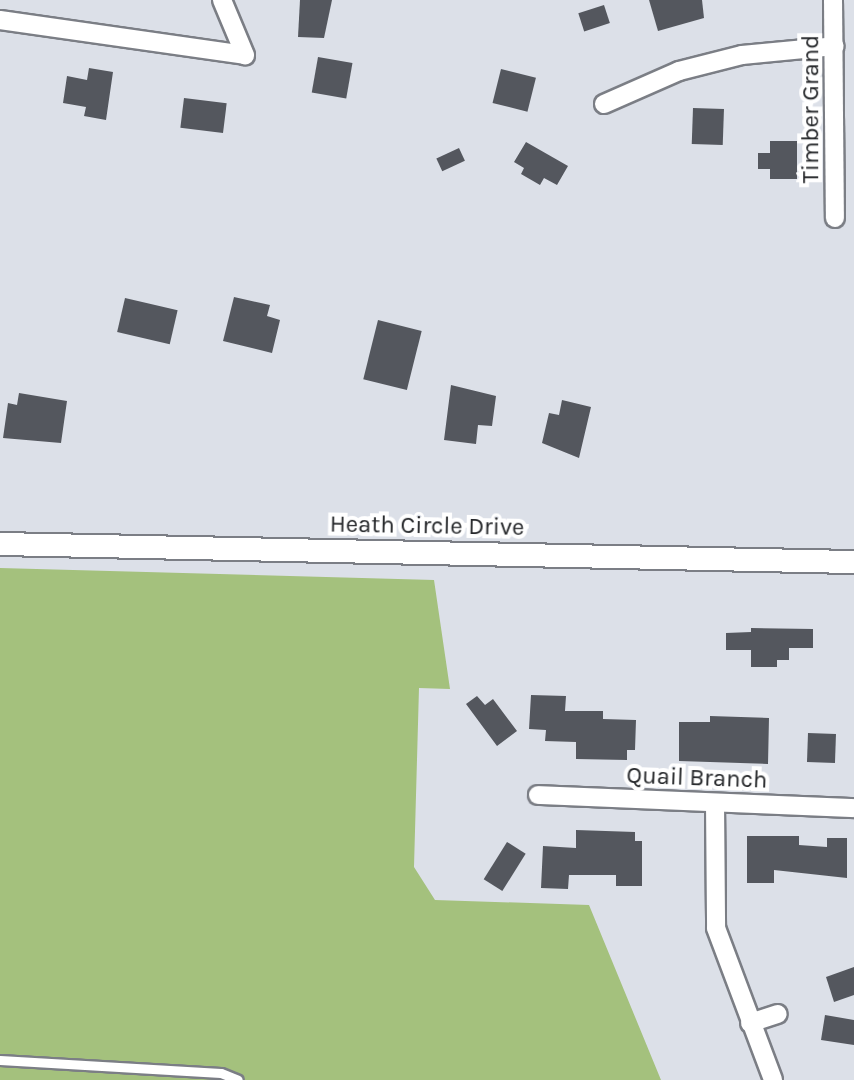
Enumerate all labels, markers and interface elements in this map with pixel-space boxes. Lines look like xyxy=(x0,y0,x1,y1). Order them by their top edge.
street label: Timber Grand xyxy=(797,35,825,183)
street label: Heath Circle Drive xyxy=(330,510,524,542)
street label: Quail Branch xyxy=(626,761,768,795)

